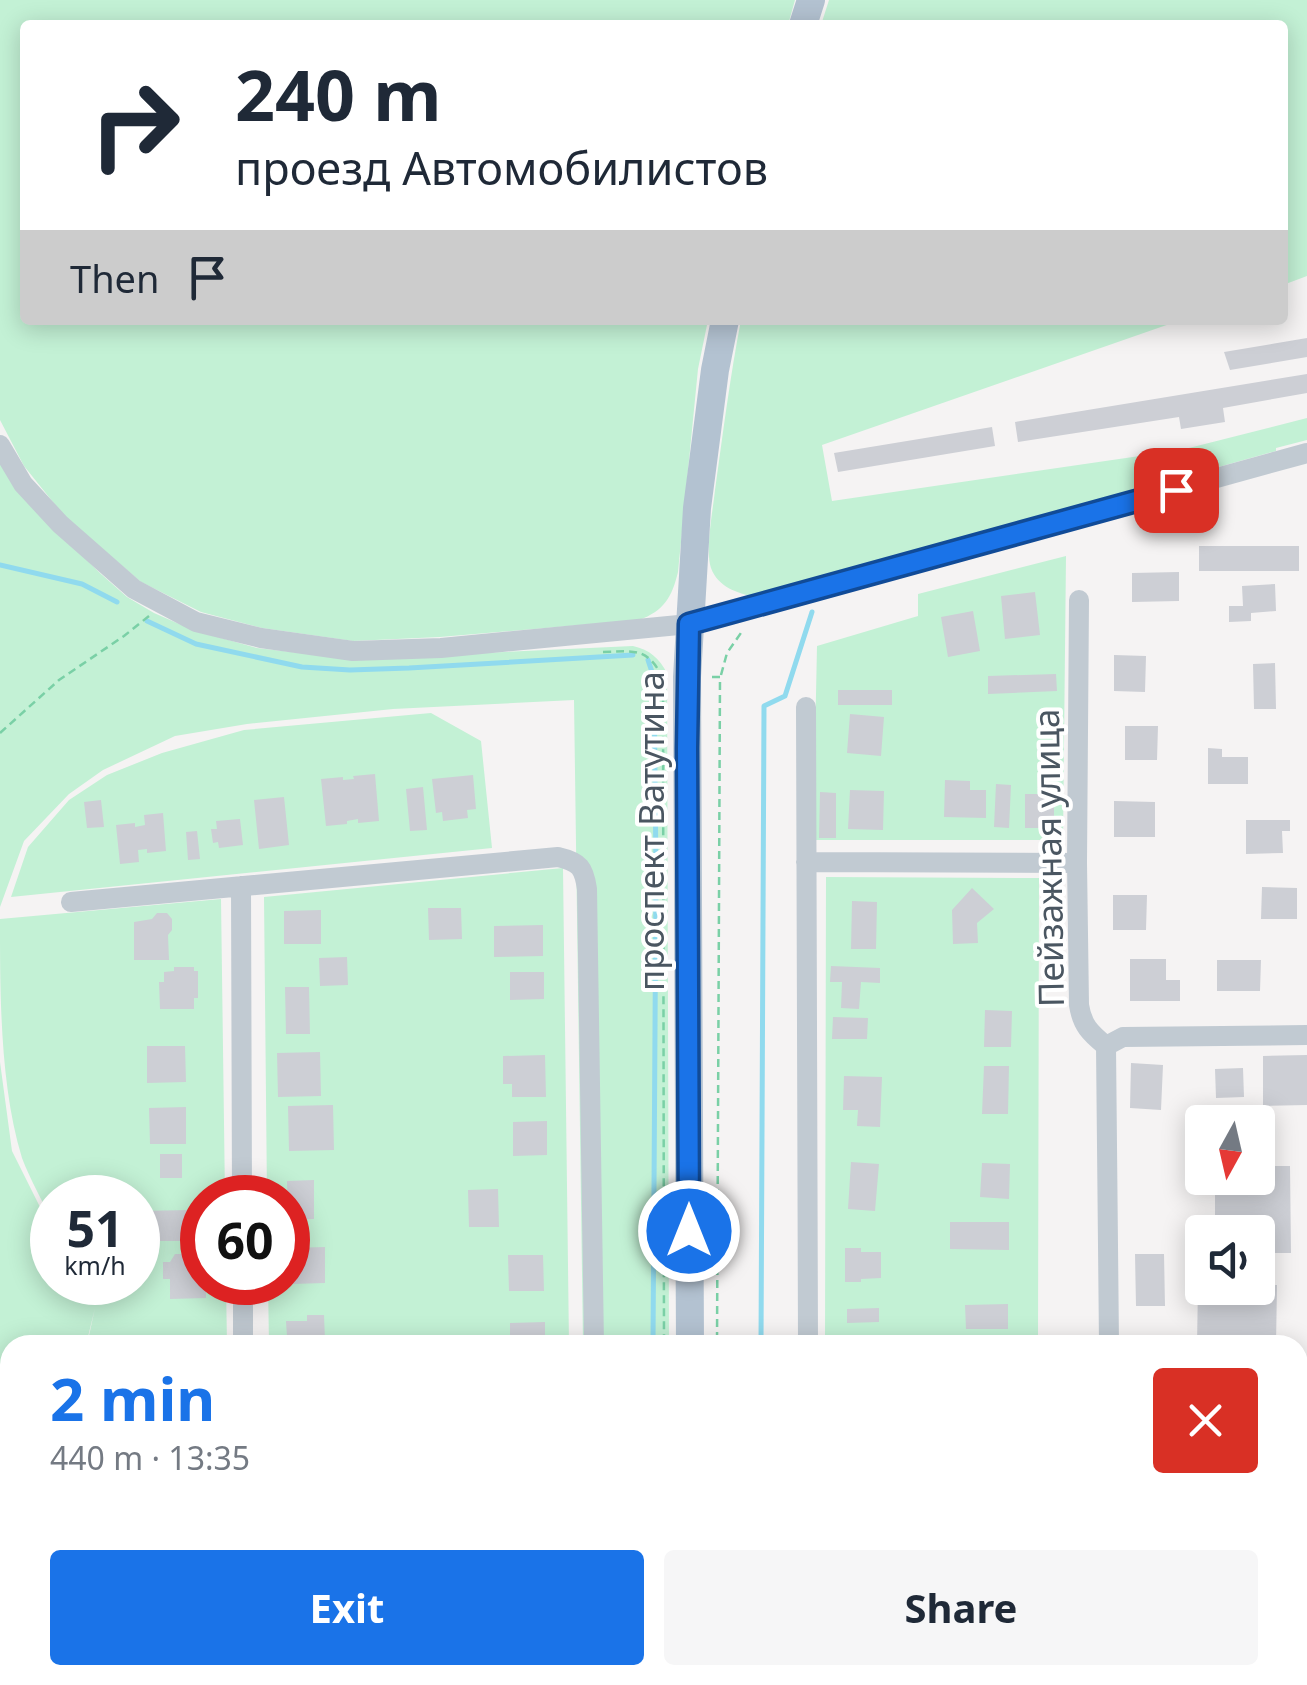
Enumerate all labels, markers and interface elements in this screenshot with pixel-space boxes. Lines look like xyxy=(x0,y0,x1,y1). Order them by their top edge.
text: 240 m xyxy=(235,46,442,142)
icon: right xyxy=(70,60,200,190)
text: проезд Автомобилистов xyxy=(235,137,768,198)
icon: arrive xyxy=(180,250,235,305)
text: Then xyxy=(70,252,160,304)
pin xyxy=(1134,448,1219,533)
icon: arrive xyxy=(1149,463,1204,518)
street label: проспект Ватутина xyxy=(627,671,674,991)
street label: Пейзажная улица xyxy=(1022,708,1074,1008)
north arrow xyxy=(1185,1105,1275,1195)
map controls xyxy=(1185,1105,1275,1305)
speed limit sign: 60 xyxy=(180,1175,310,1305)
position arrow xyxy=(637,1179,741,1283)
text: 51 xyxy=(66,1194,124,1262)
button: sound xyxy=(1185,1215,1275,1305)
text: km/h xyxy=(64,1248,126,1282)
text: 2 min xyxy=(50,1357,215,1439)
button: close xyxy=(1153,1368,1258,1473)
text: 440 m · 13:35 xyxy=(50,1436,250,1479)
button: Exit xyxy=(50,1550,644,1665)
button: Share xyxy=(664,1550,1258,1665)

